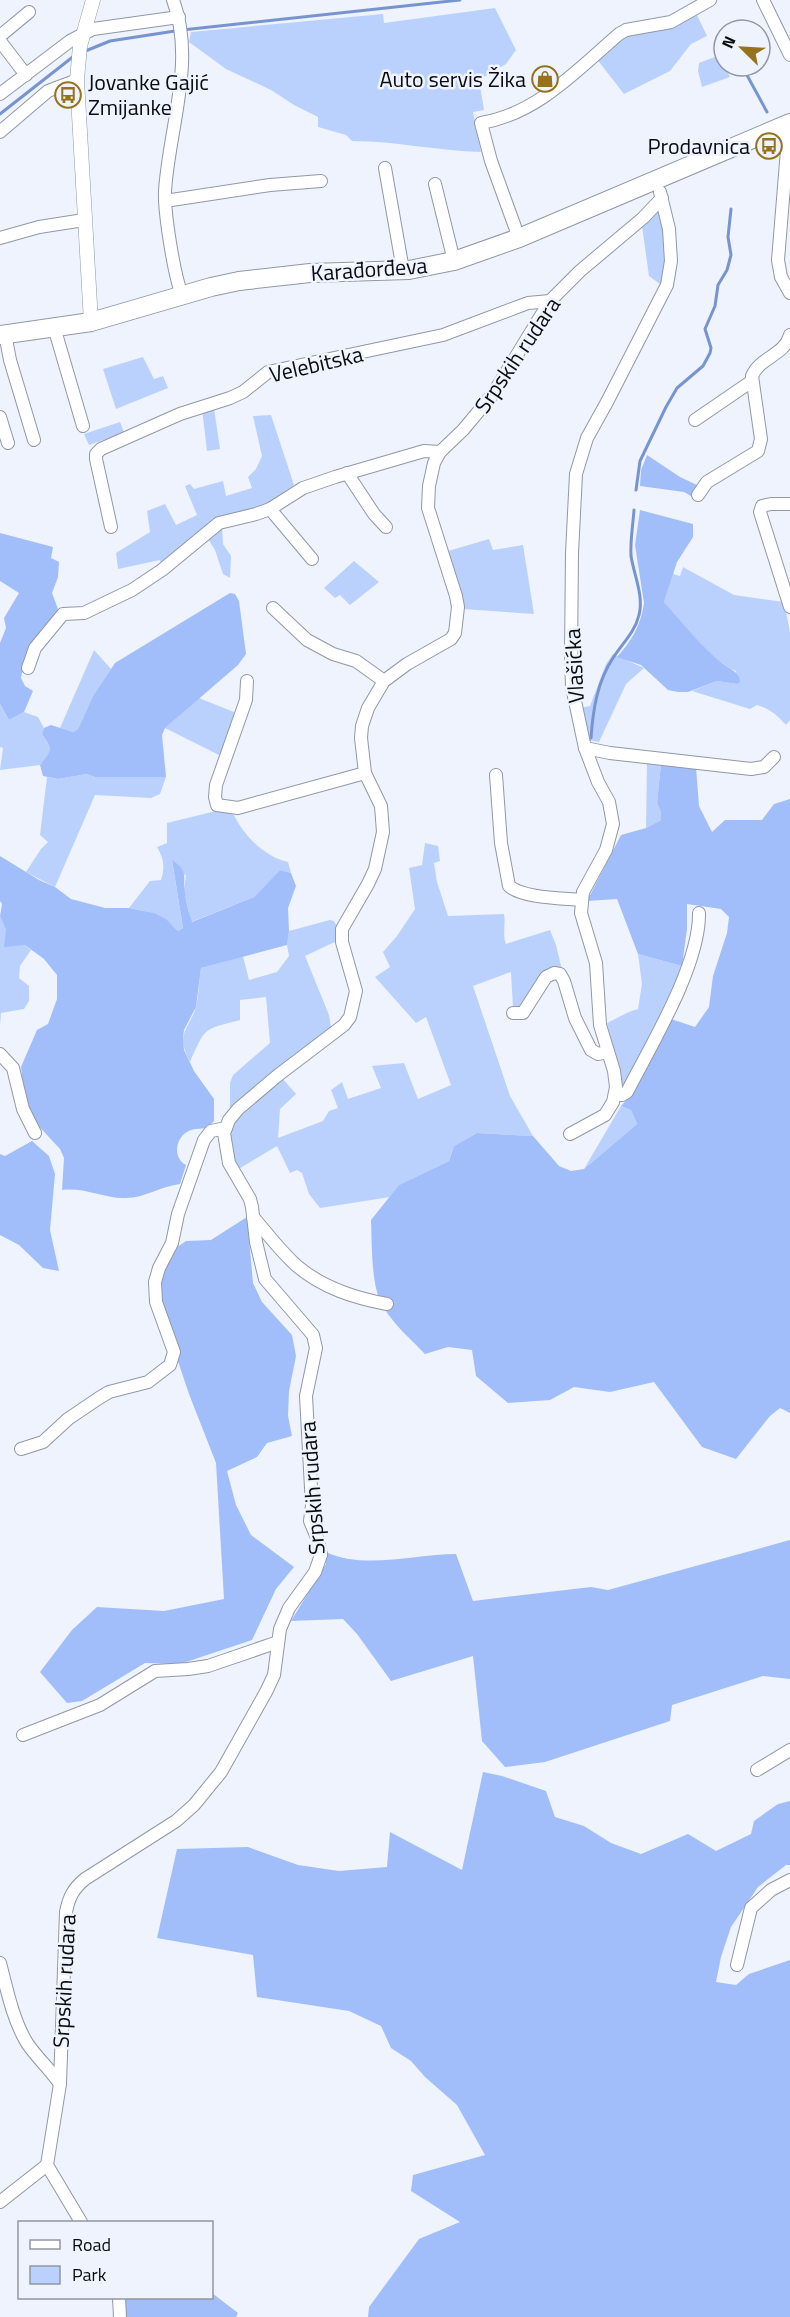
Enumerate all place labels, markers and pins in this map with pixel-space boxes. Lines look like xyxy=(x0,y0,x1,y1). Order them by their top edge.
place label: Auto servis Žika xyxy=(380,62,526,96)
shop icon: Auto servis Žika xyxy=(530,64,560,94)
place label: Jovanke Gajić Zmijanke xyxy=(88,65,209,124)
bus stop icon: Jovanke Gajić Zmijanke xyxy=(53,80,83,110)
place label: Prodavnica xyxy=(648,129,750,163)
bus stop icon: Prodavnica xyxy=(754,131,784,161)

